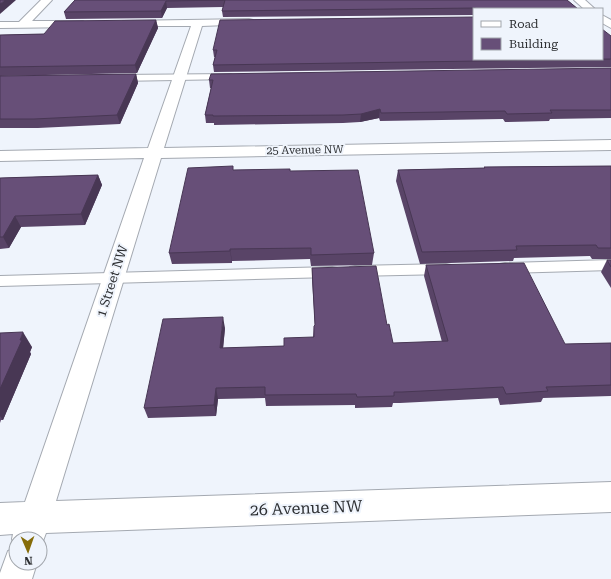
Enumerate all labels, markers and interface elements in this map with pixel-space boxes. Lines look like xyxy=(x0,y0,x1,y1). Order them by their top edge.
legend xyxy=(473,8,603,60)
text: Road xyxy=(509,17,539,31)
text: Building xyxy=(509,37,558,51)
street label: 25 Avenue NW xyxy=(266,143,345,157)
street label: 1 Street NW xyxy=(93,242,131,319)
street label: 26 Avenue NW xyxy=(250,497,363,519)
north arrow xyxy=(8,531,48,571)
text: N xyxy=(23,554,33,567)

